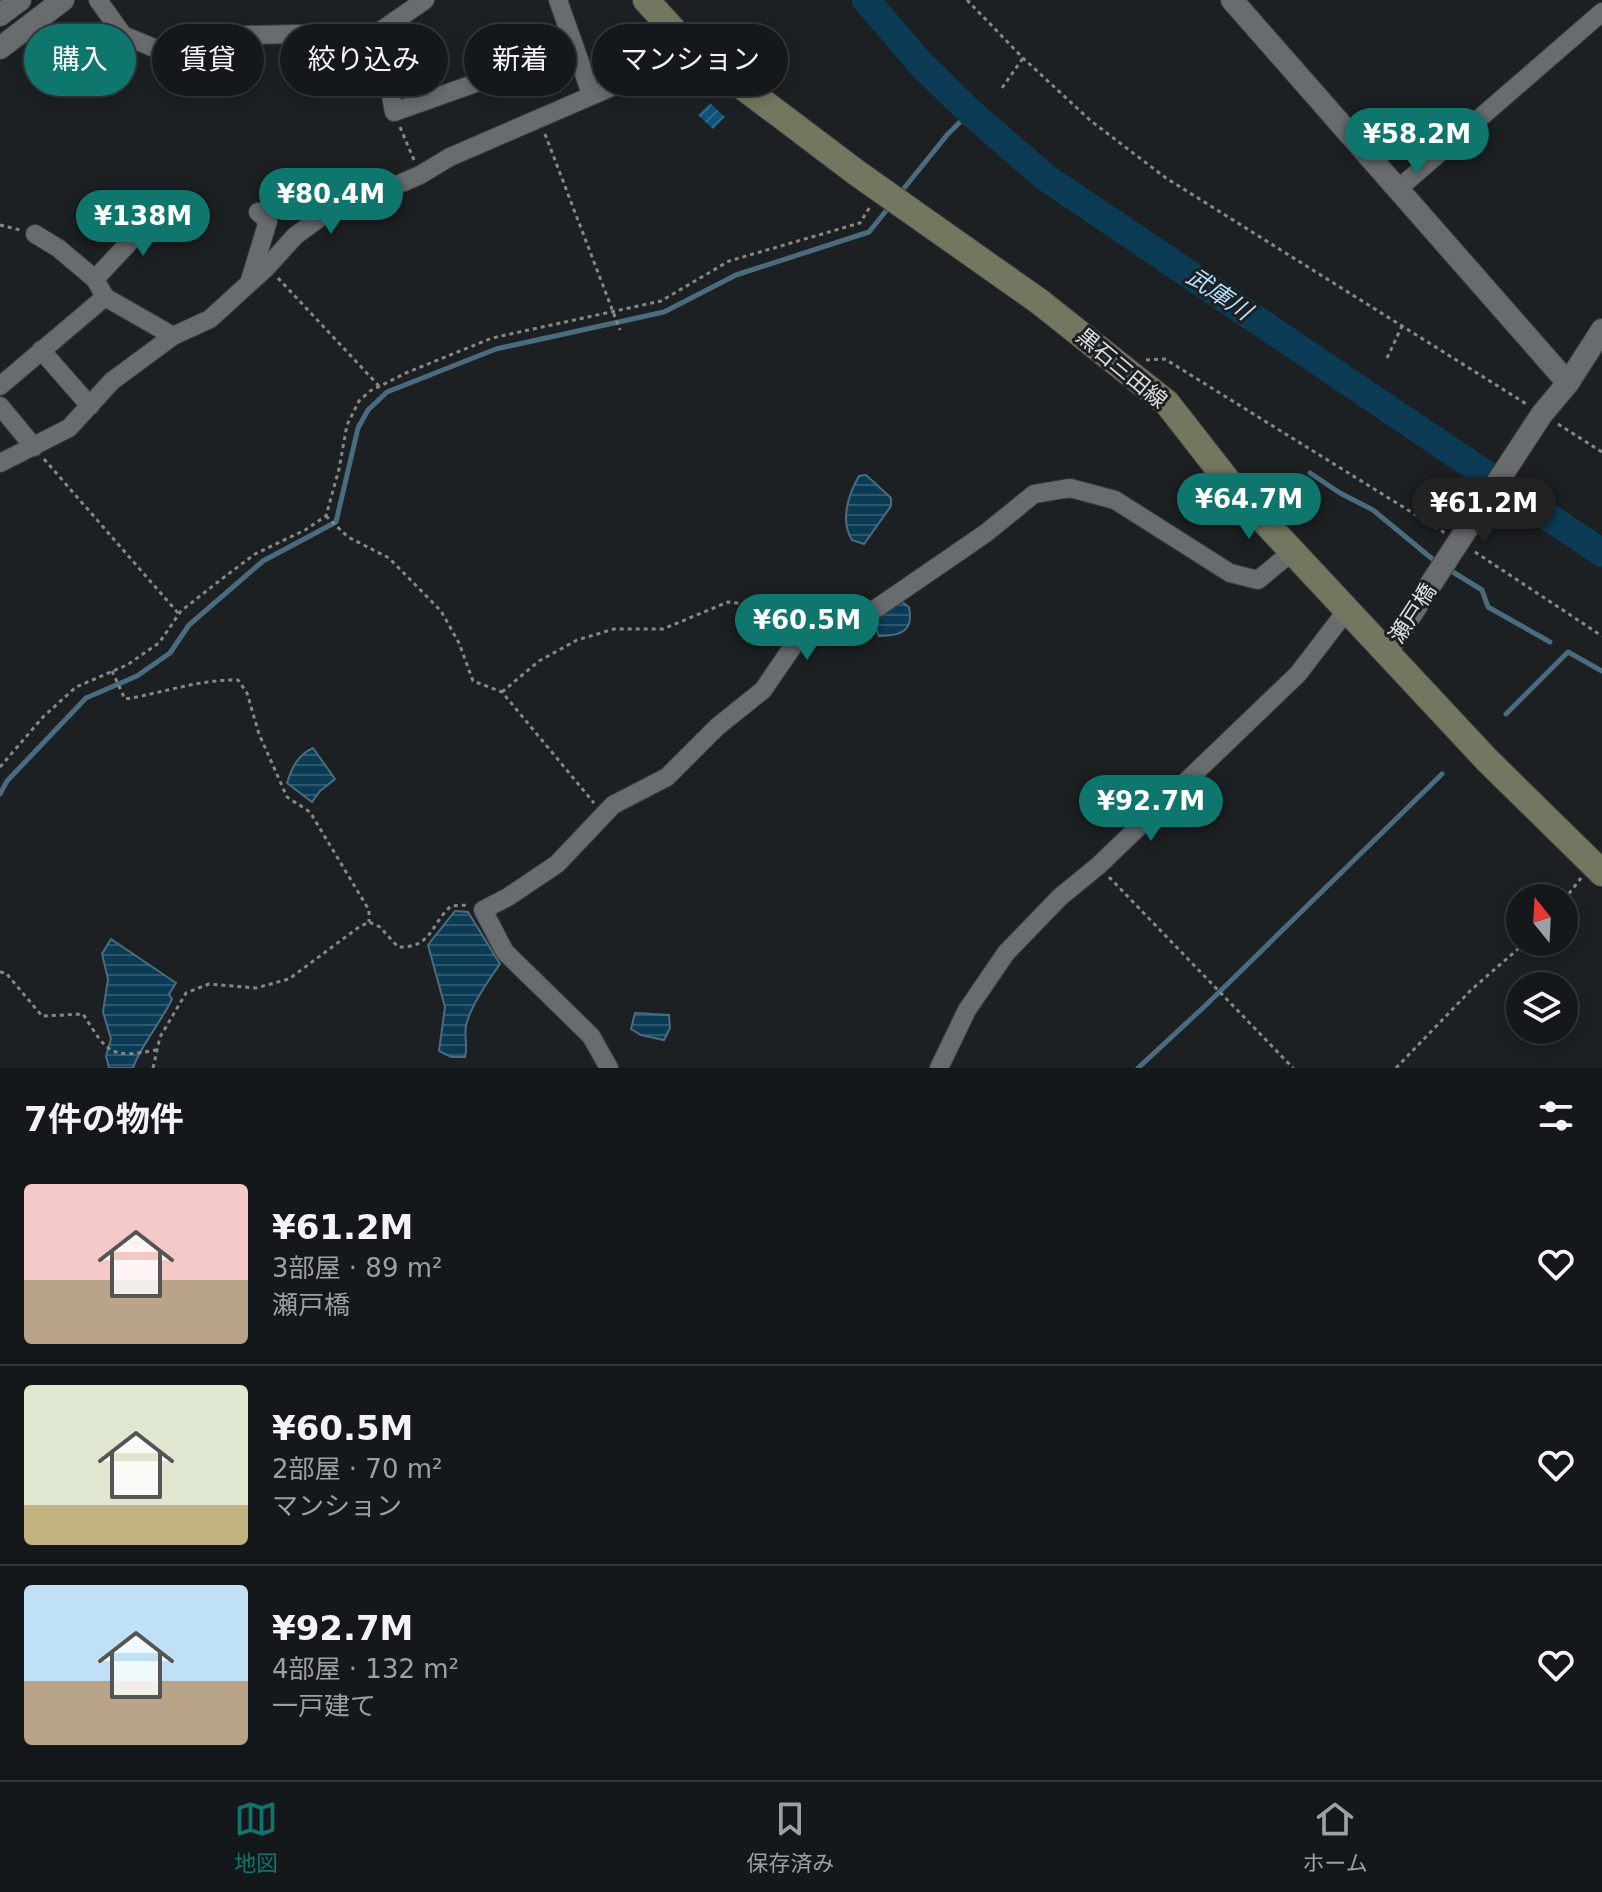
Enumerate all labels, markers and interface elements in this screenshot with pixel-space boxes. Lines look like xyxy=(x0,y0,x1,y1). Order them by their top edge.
chip: 購入 xyxy=(24,24,136,96)
chip: 賃貸 xyxy=(152,24,264,96)
chip: 絞り込み xyxy=(280,24,448,96)
chip: 新着 xyxy=(464,24,576,96)
chip: マンション xyxy=(592,24,788,96)
pin: ¥58.2M xyxy=(1352,108,1482,176)
text: ¥58.2M xyxy=(1363,119,1471,149)
pin: ¥80.4M xyxy=(266,168,396,236)
text: ¥80.4M xyxy=(277,179,385,209)
pin: ¥138M xyxy=(87,190,199,258)
text: ¥138M xyxy=(94,201,192,231)
water label: 武庫川 xyxy=(1181,262,1259,327)
street label: 黒石三田線 xyxy=(1072,323,1172,413)
pin: ¥64.7M xyxy=(1184,473,1314,541)
pin: ¥61.2M xyxy=(1419,477,1549,545)
text: ¥64.7M xyxy=(1195,484,1303,514)
text: ¥61.2M xyxy=(1430,488,1538,518)
street label: 瀬戸橋 xyxy=(1384,579,1441,648)
pin: ¥60.5M xyxy=(742,594,872,662)
text: ¥60.5M xyxy=(753,605,861,635)
pin: ¥92.7M xyxy=(1086,775,1216,843)
text: ¥92.7M xyxy=(1097,786,1205,816)
north arrow xyxy=(1506,884,1578,956)
map controls xyxy=(1506,884,1578,1044)
button: layers xyxy=(1506,972,1578,1044)
icon: filters xyxy=(1534,1094,1578,1138)
text: 7件の物件 xyxy=(24,1099,184,1139)
text: ¥61.2M xyxy=(272,1207,413,1247)
icon: home xyxy=(88,1216,184,1312)
icon: heart xyxy=(1534,1242,1578,1286)
text: 3部屋 · 89 m² xyxy=(272,1253,442,1283)
text: 瀬戸橋 xyxy=(272,1290,350,1320)
text: ¥60.5M xyxy=(272,1408,413,1448)
icon: home xyxy=(88,1417,184,1513)
icon: heart xyxy=(1534,1443,1578,1487)
text: 2部屋 · 70 m² xyxy=(272,1454,442,1484)
text: マンション xyxy=(272,1491,402,1521)
text: ¥92.7M xyxy=(272,1608,413,1648)
icon: home xyxy=(88,1617,184,1713)
icon: heart xyxy=(1534,1643,1578,1687)
text: 4部屋 · 132 m² xyxy=(272,1654,459,1684)
text: 一戸建て xyxy=(272,1691,376,1721)
tab: 地図 xyxy=(234,1797,278,1877)
tab: 保存済み xyxy=(746,1797,834,1877)
tab: ホーム xyxy=(1303,1797,1368,1877)

